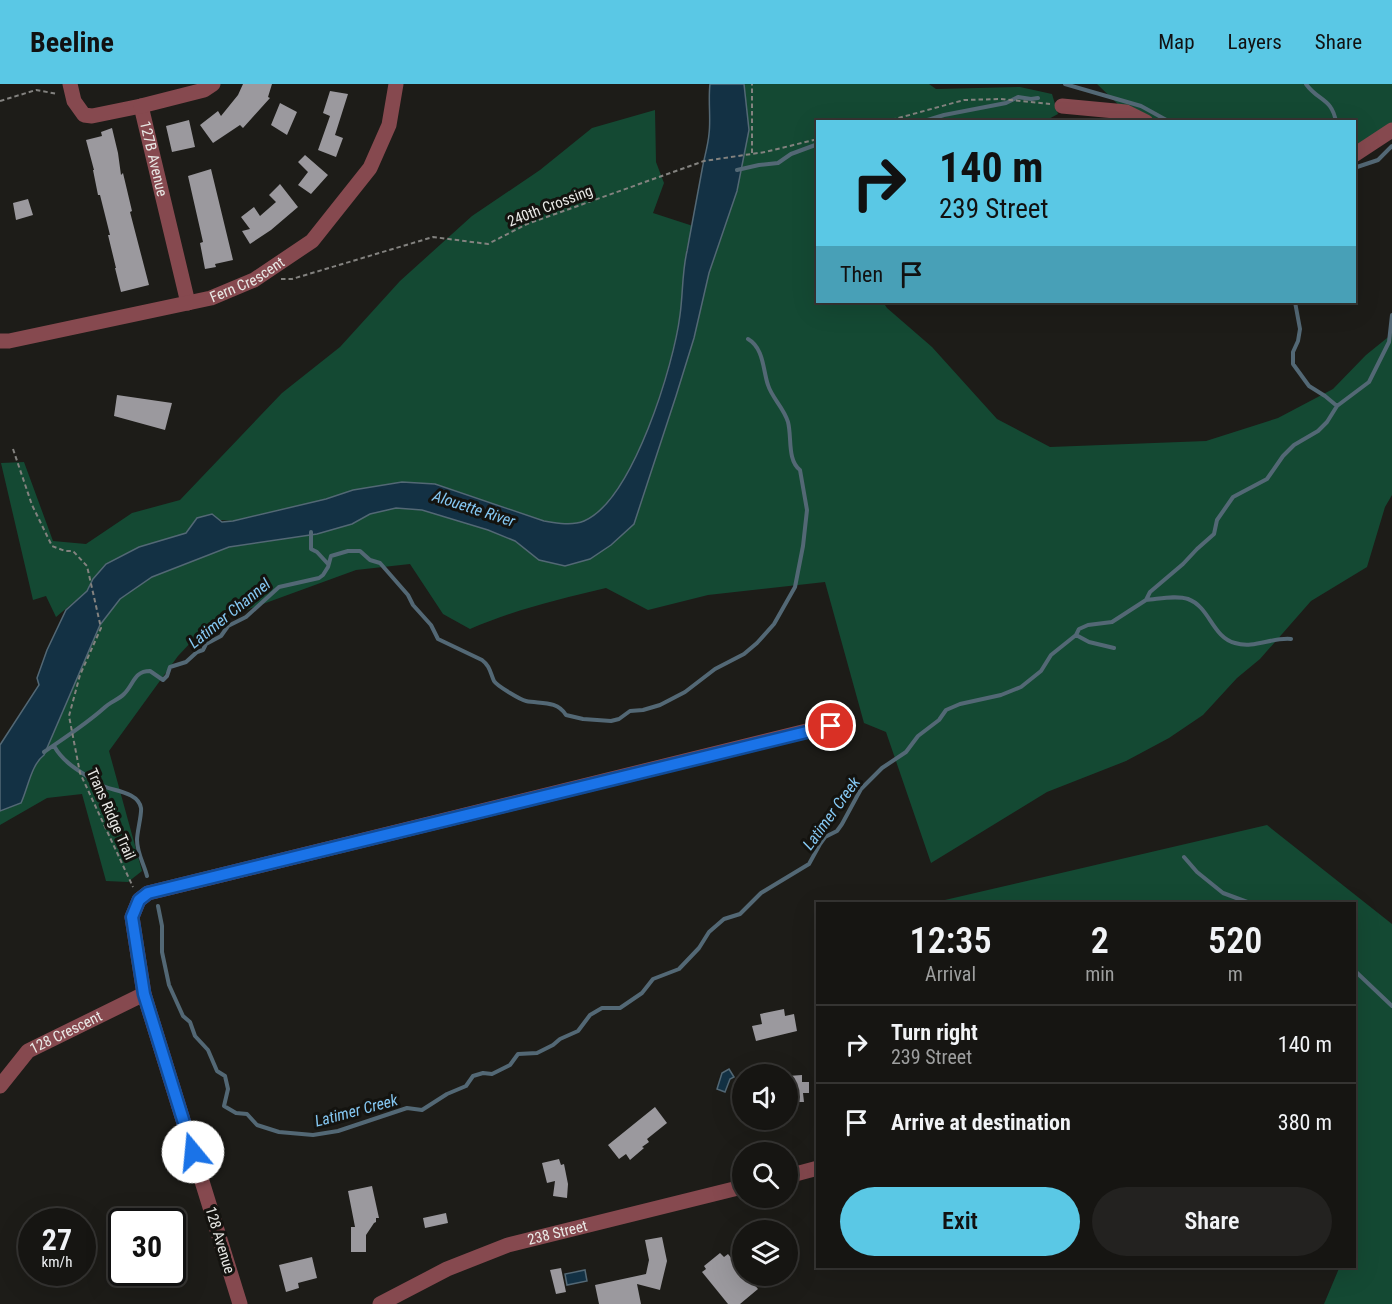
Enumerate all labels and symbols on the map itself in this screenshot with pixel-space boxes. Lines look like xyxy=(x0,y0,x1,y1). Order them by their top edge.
street label: 127B Avenue xyxy=(136,119,171,198)
street label: 240th Crossing xyxy=(505,182,595,230)
street label: Fern Crescent xyxy=(207,253,288,306)
water label: Alouette River xyxy=(429,486,519,531)
water label: Latimer Channel xyxy=(185,574,274,652)
pin xyxy=(805,700,856,751)
street label: Trans Ridge Trail xyxy=(83,765,139,863)
water label: Latimer Creek xyxy=(799,772,865,853)
street label: 128 Crescent xyxy=(27,1007,105,1058)
water label: Latimer Creek xyxy=(313,1090,401,1131)
position arrow xyxy=(161,1120,225,1184)
street label: 128 Avenue xyxy=(201,1204,239,1276)
speed limit sign: 30 xyxy=(108,1208,186,1286)
street label: 238 Street xyxy=(526,1217,589,1249)

